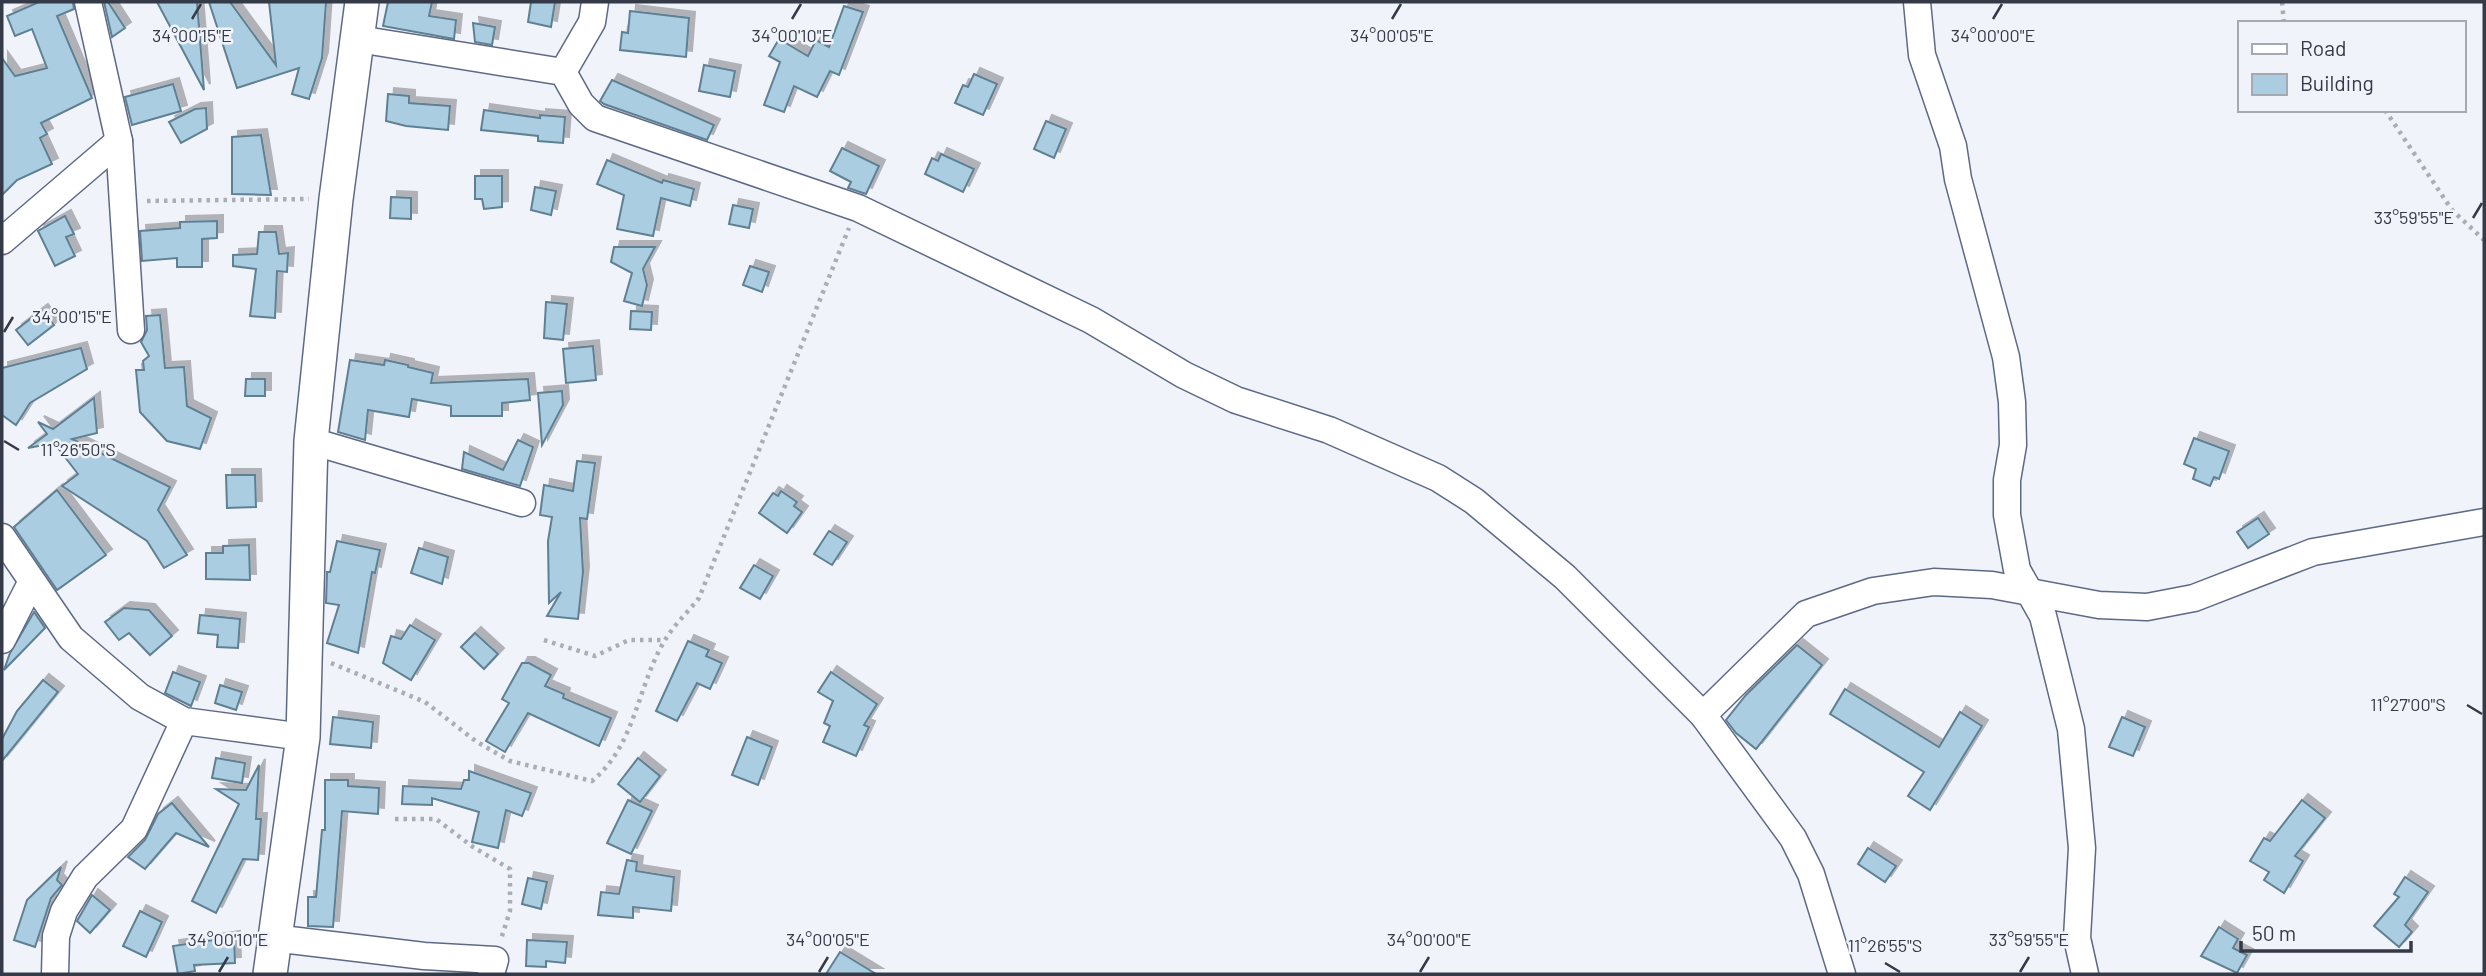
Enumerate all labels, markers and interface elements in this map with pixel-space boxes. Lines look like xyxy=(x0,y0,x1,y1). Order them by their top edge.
legend xyxy=(2238,21,2465,112)
text: 34°00'15"E xyxy=(152,24,232,46)
text: 34°00'10"E xyxy=(752,24,832,46)
text: 34°00'05"E xyxy=(1350,24,1434,46)
text: 34°00'00"E xyxy=(1951,24,2035,46)
text: Road xyxy=(2300,35,2346,60)
text: Building xyxy=(2300,70,2374,95)
text: 33°59'55"E xyxy=(2374,206,2454,228)
text: 34°00'15"E xyxy=(32,305,112,327)
text: 11°26'50"S xyxy=(40,438,116,460)
text: 11°27'00"S xyxy=(2370,693,2446,715)
scale bar xyxy=(2241,909,2411,953)
text: 50 m xyxy=(2252,920,2296,945)
text: 34°00'10"E xyxy=(188,928,268,950)
text: 34°00'05"E xyxy=(786,928,870,950)
text: 34°00'00"E xyxy=(1387,928,1471,950)
text: 33°59'55"E xyxy=(1989,928,2069,950)
text: 11°26'55"S xyxy=(1848,934,1922,956)

